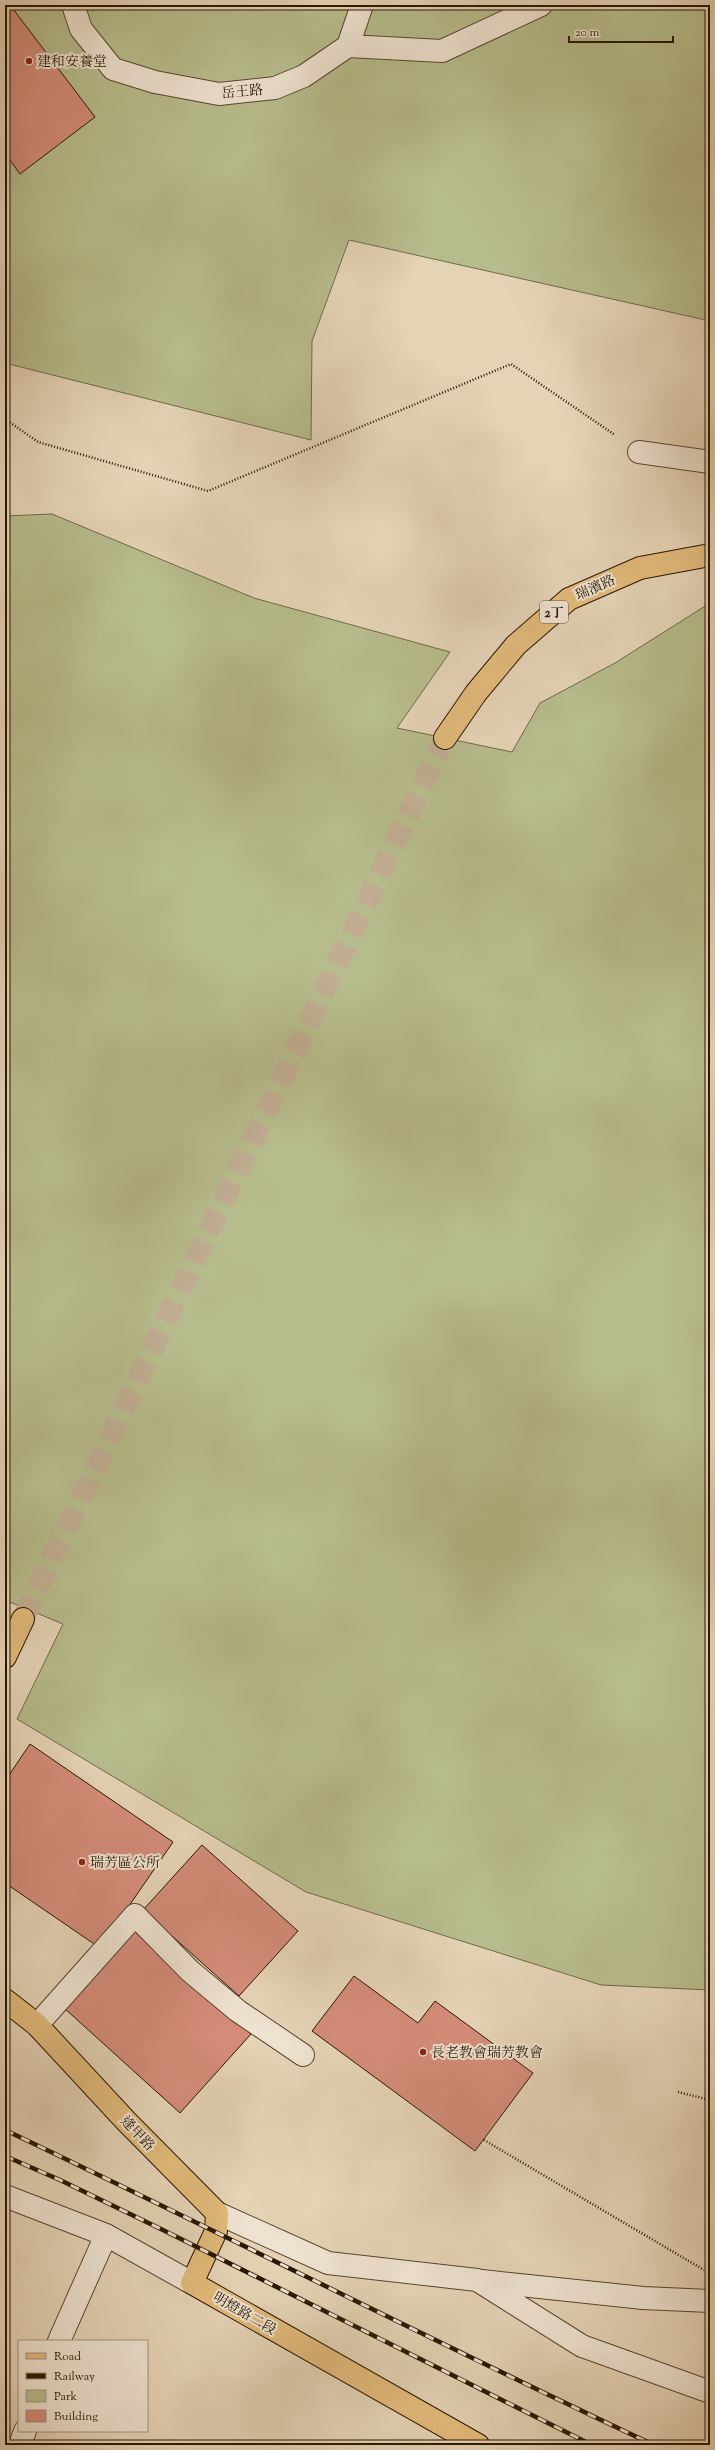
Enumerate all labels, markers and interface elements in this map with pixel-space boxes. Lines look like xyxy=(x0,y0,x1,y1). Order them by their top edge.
scale bar xyxy=(569,18,673,44)
text: 20 m xyxy=(575,24,600,42)
place label: 建和安養堂 xyxy=(37,53,107,73)
marker: 建和安養堂 xyxy=(24,56,34,66)
street label: 岳王路 xyxy=(220,81,264,105)
street label: 瑞濱路 xyxy=(573,571,619,607)
road number: 2丁 xyxy=(540,601,568,623)
place label: 瑞芳區公所 xyxy=(90,1854,160,1874)
marker: 瑞芳區公所 xyxy=(77,1857,87,1867)
place label: 長老教會瑞芳教會 xyxy=(431,2044,543,2064)
marker: 長老教會瑞芳教會 xyxy=(418,2047,428,2057)
street label: 逢甲路 xyxy=(115,2112,158,2156)
street label: 明燈路二段 xyxy=(209,2289,279,2341)
legend xyxy=(18,2340,148,2432)
text: Road xyxy=(54,2348,81,2366)
text: Railway xyxy=(54,2368,95,2386)
text: Park xyxy=(54,2388,77,2406)
text: Building xyxy=(54,2408,98,2426)

